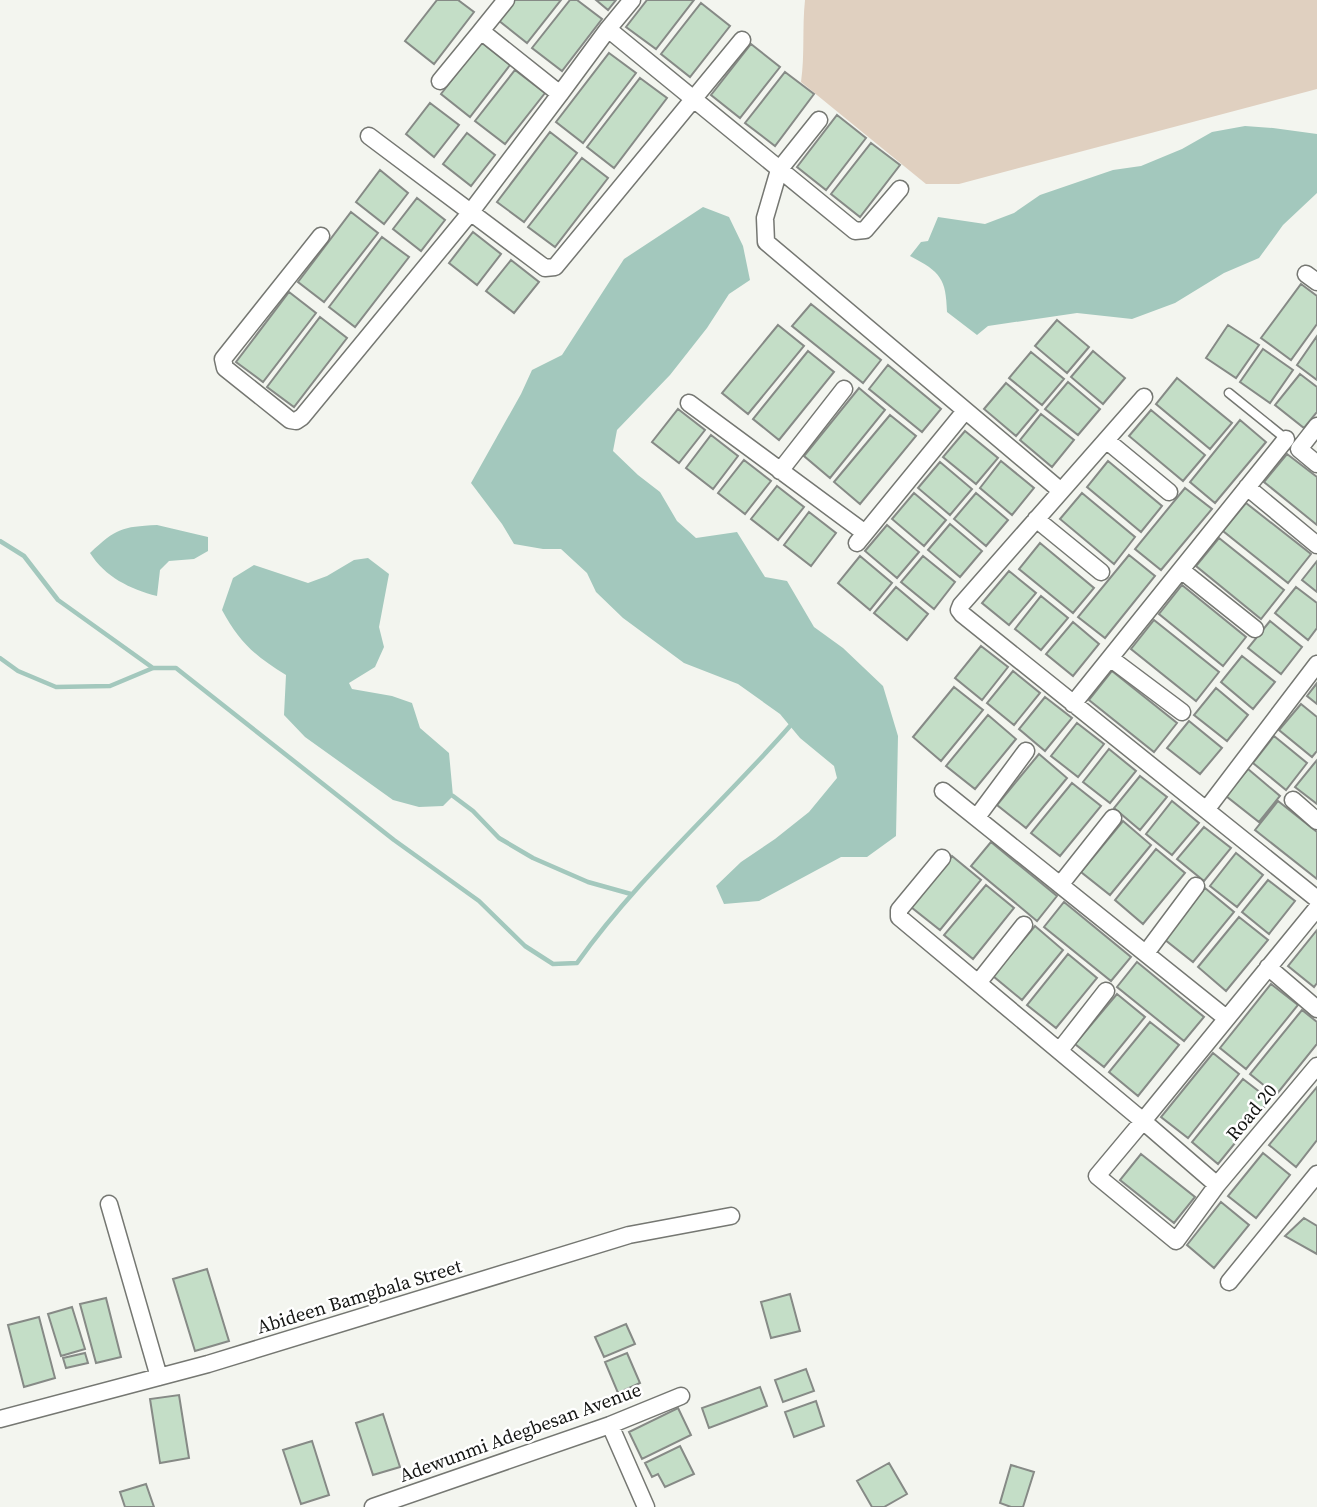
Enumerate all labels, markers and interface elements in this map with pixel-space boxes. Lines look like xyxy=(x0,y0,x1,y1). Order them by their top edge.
street label: Road 20 xyxy=(1220,1078,1282,1146)
street label: Abideen Bamgbala Street xyxy=(253,1252,465,1340)
street label: Adewunmi Adegbesan Avenue xyxy=(395,1376,645,1488)

